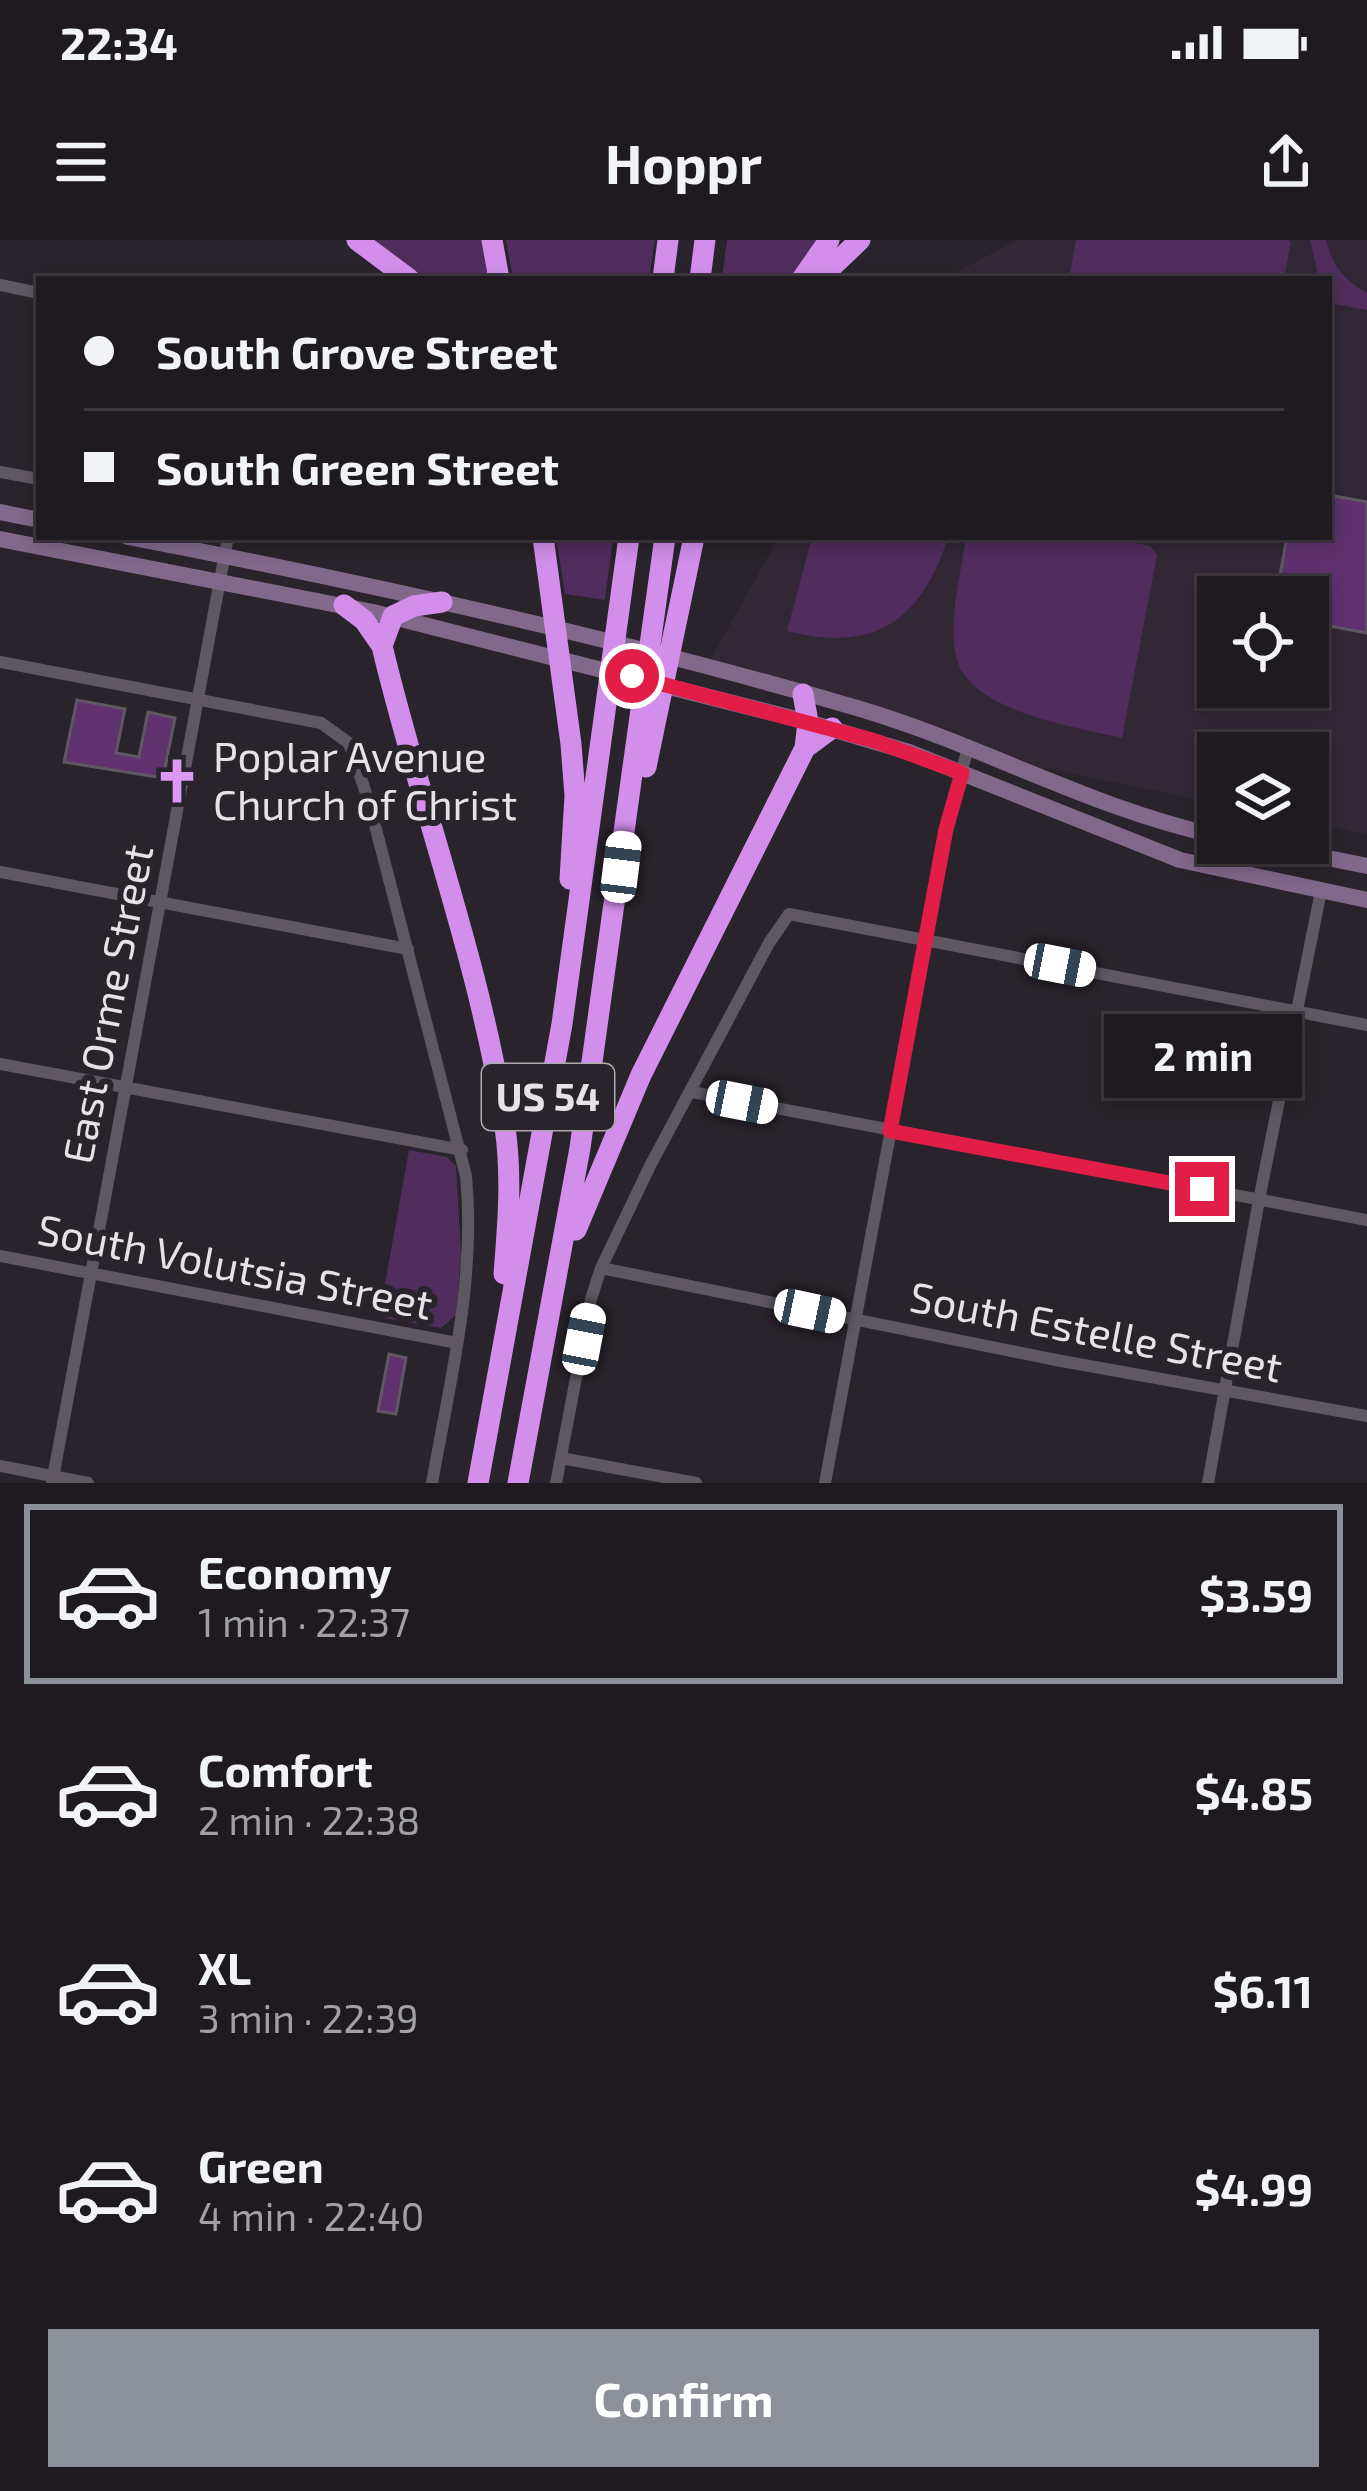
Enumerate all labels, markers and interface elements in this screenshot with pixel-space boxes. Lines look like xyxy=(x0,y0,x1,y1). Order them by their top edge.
text: 22:34 xyxy=(60,15,178,69)
icon: menu xyxy=(48,129,114,195)
icon: share xyxy=(1253,129,1319,195)
text: Hoppr xyxy=(605,130,762,195)
text: South Grove Street xyxy=(156,324,558,378)
text: South Green Street xyxy=(156,440,559,494)
map controls xyxy=(1197,576,1329,864)
button: locate xyxy=(1197,576,1329,708)
route start xyxy=(605,649,659,703)
place label: Poplar Avenue Church of Christ xyxy=(213,730,517,828)
button: layers xyxy=(1197,732,1329,864)
church icon: Poplar Avenue Church of Christ xyxy=(152,756,202,806)
car xyxy=(599,829,643,905)
street label: East Orme Street xyxy=(51,840,161,1167)
car xyxy=(1021,940,1099,990)
callout: 2 min xyxy=(1103,1015,1301,1099)
text: 2 min xyxy=(1153,1032,1253,1079)
road number: US 54 xyxy=(482,1064,614,1130)
car xyxy=(703,1077,781,1127)
route end xyxy=(1175,1162,1229,1216)
street label: South Volutsia Street xyxy=(34,1202,437,1328)
street label: South Estelle Street xyxy=(906,1269,1287,1391)
car xyxy=(771,1286,849,1336)
car xyxy=(559,1300,609,1378)
icon: car xyxy=(54,1540,162,1648)
text: Economy xyxy=(198,1544,392,1598)
text: $3.59 xyxy=(1199,1567,1313,1621)
text: 1 min · 22:37 xyxy=(198,1598,410,1645)
icon: car xyxy=(54,1738,162,1846)
text: Comfort xyxy=(198,1742,373,1796)
text: $4.85 xyxy=(1194,1765,1313,1819)
text: 2 min · 22:38 xyxy=(198,1796,420,1843)
icon: car xyxy=(54,1936,162,2044)
text: XL xyxy=(198,1940,251,1994)
text: $6.11 xyxy=(1212,1963,1313,2017)
text: 3 min · 22:39 xyxy=(198,1994,419,2041)
icon: car xyxy=(54,2134,162,2242)
text: Green xyxy=(198,2138,324,2192)
text: $4.99 xyxy=(1194,2161,1313,2215)
text: 4 min · 22:40 xyxy=(198,2192,424,2239)
button: Confirm xyxy=(48,2329,1319,2467)

